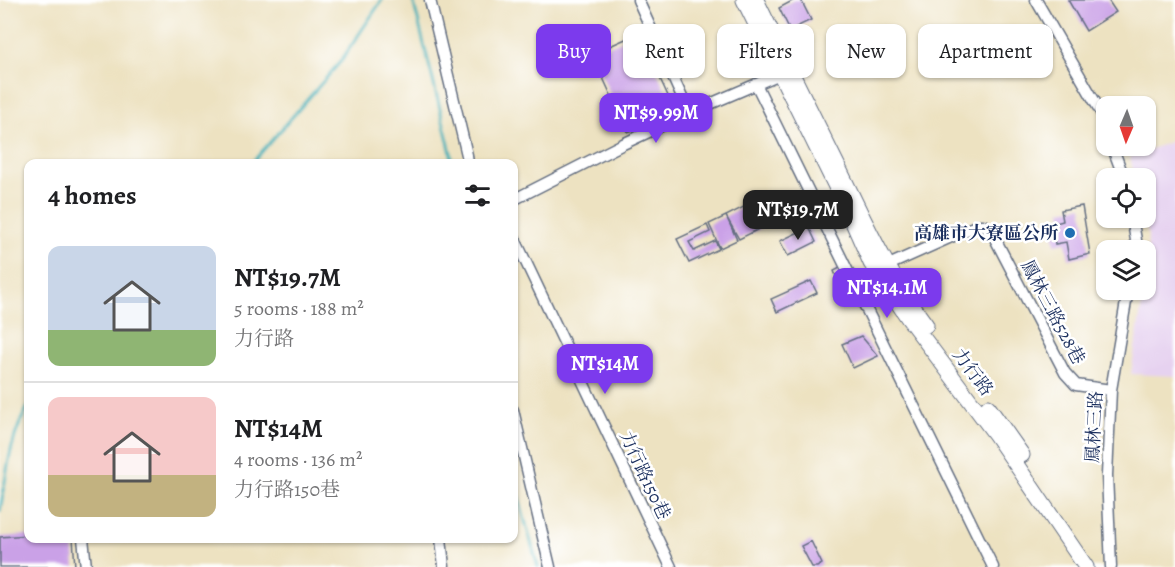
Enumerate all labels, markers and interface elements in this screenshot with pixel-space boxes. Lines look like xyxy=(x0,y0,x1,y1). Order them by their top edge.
chip: Buy xyxy=(536,24,611,78)
chip: Rent xyxy=(623,24,705,78)
chip: Filters xyxy=(717,24,814,78)
chip: New xyxy=(826,24,906,78)
chip: Apartment xyxy=(918,24,1053,78)
pin: NT$9.99M xyxy=(594,93,718,144)
north arrow xyxy=(1096,96,1156,156)
map controls xyxy=(1096,96,1156,300)
text: NT$9.99M xyxy=(613,99,699,126)
button: locate xyxy=(1096,168,1156,228)
text: 4 homes xyxy=(48,178,137,213)
icon: filters xyxy=(461,179,494,212)
pin: NT$19.7M xyxy=(736,190,860,241)
text: NT$19.7M xyxy=(757,196,839,223)
place label: 高雄市大寮區公所 xyxy=(914,221,1059,245)
marker: 高雄市大寮區公所 xyxy=(1063,226,1077,240)
button: layers xyxy=(1096,240,1156,300)
street label: 鳳林三路528巷 xyxy=(1015,256,1091,368)
text: NT$19.7M xyxy=(234,260,341,295)
pin: NT$14.1M xyxy=(825,268,949,319)
icon: home xyxy=(96,270,168,342)
text: NT$14.1M xyxy=(846,274,928,301)
text: 5 rooms · 188 m² xyxy=(234,295,364,322)
text: 力行路 xyxy=(234,325,294,352)
street label: 力行路 xyxy=(947,343,999,401)
pin: NT$14M xyxy=(556,344,654,395)
text: NT$14M xyxy=(571,350,639,377)
street label: 鳳林三路 xyxy=(1080,390,1108,464)
text: NT$14M xyxy=(234,411,323,446)
icon: home xyxy=(96,421,168,493)
street label: 力行路150巷 xyxy=(614,427,676,523)
text: 4 rooms · 136 m² xyxy=(234,446,363,473)
text: 力行路150巷 xyxy=(234,476,340,503)

